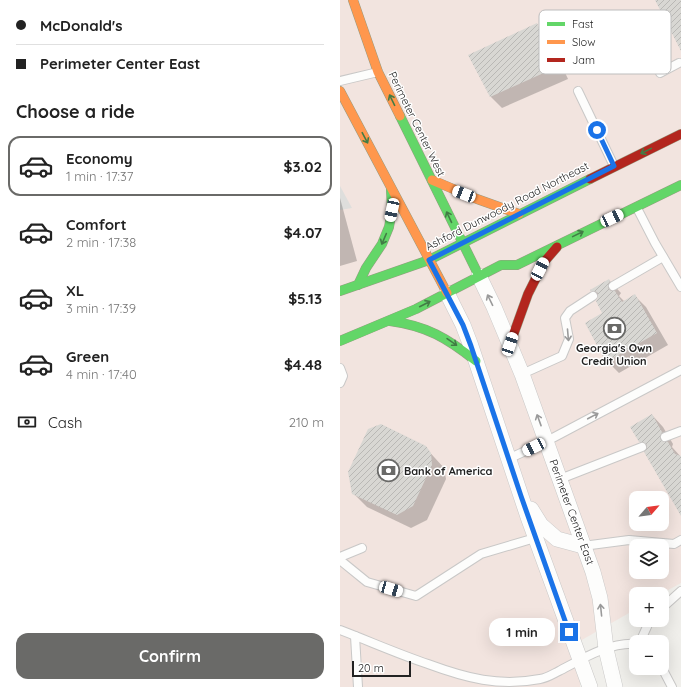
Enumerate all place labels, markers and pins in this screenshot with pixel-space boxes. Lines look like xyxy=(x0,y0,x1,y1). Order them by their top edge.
bank icon: Georgia's Own Credit Union xyxy=(601,315,627,341)
place label: Georgia's Own Credit Union xyxy=(576,341,652,368)
bank icon: Bank of America xyxy=(376,458,402,484)
place label: Bank of America xyxy=(404,464,493,478)

